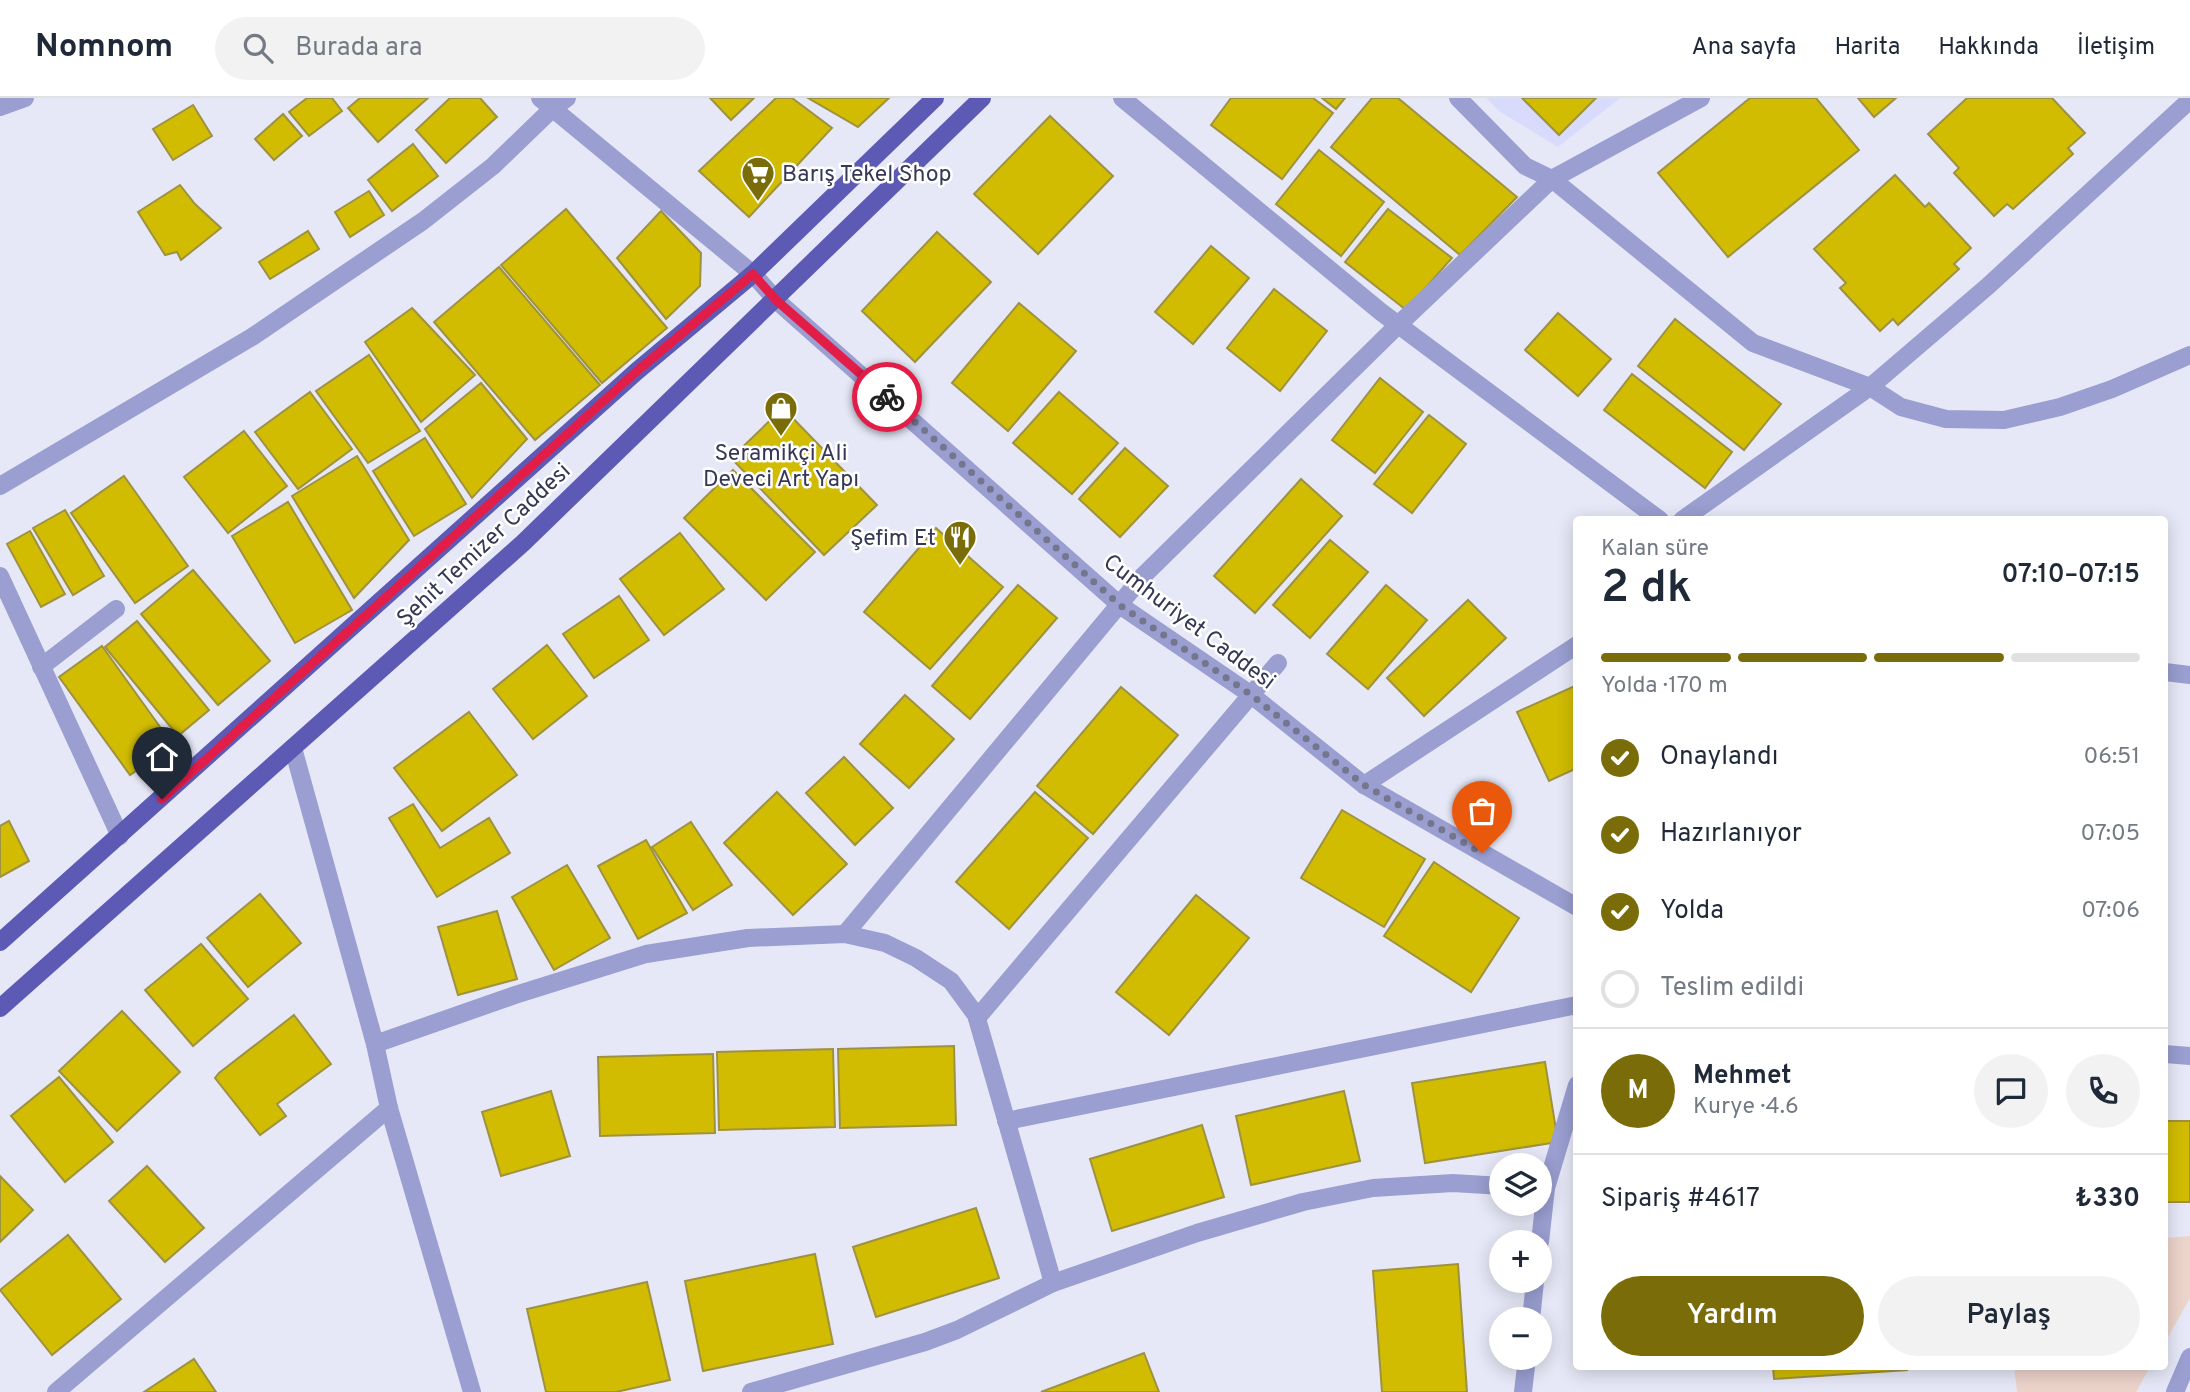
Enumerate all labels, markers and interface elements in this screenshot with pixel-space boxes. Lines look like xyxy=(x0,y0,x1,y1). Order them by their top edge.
search box xyxy=(215,17,705,80)
text: Nomnom xyxy=(35,27,173,69)
icon: search xyxy=(239,29,277,67)
text: Burada ara xyxy=(295,32,422,65)
text: Ana sayfa xyxy=(1691,33,1796,63)
text: Harita xyxy=(1834,33,1900,63)
text: Hakkında xyxy=(1938,33,2039,63)
text: İletişim xyxy=(2077,33,2155,63)
supermarket icon: Barış Tekel Shop xyxy=(739,154,777,203)
place label: Barış Tekel Shop xyxy=(782,161,951,190)
courier xyxy=(852,362,922,432)
icon: bike xyxy=(868,378,906,416)
shop icon: Seramikçi Ali Deveci Art Yapı xyxy=(762,389,800,438)
place label: Seramikçi Ali Deveci Art Yapı xyxy=(703,440,859,495)
street label: Şehit Temizer Caddesi xyxy=(392,458,578,634)
restaurant icon: Şefim Et xyxy=(941,518,979,567)
place label: Şefim Et xyxy=(850,525,936,554)
text: Kalan süre xyxy=(1601,535,1709,564)
street label: Cumhuriyet Caddesi xyxy=(1097,549,1280,697)
text: 07:10–07:15 xyxy=(2002,559,2140,592)
text: 2 dk xyxy=(1601,560,1692,619)
text: Yolda · 170 m xyxy=(1601,672,1728,701)
pin xyxy=(132,727,192,799)
icon: home xyxy=(143,738,181,776)
icon: check xyxy=(1601,739,1639,777)
text: Onaylandı xyxy=(1660,741,1778,774)
text: 06:51 xyxy=(2083,743,2140,772)
pin xyxy=(1452,781,1512,853)
icon: bag xyxy=(1463,792,1501,830)
icon: check xyxy=(1601,816,1639,854)
text: Hazırlanıyor xyxy=(1660,818,1802,851)
text: 07:05 xyxy=(2081,820,2140,849)
icon: check xyxy=(1601,893,1639,931)
text: Yolda xyxy=(1660,895,1724,928)
text: 07:06 xyxy=(2081,897,2140,926)
text: Teslim edildi xyxy=(1660,972,1804,1005)
button: chat xyxy=(1974,1054,2048,1128)
button: phone xyxy=(2066,1054,2140,1128)
text: Mehmet xyxy=(1693,1060,1792,1093)
text: M xyxy=(1627,1075,1649,1108)
text: Kurye · 4.6 xyxy=(1693,1093,1799,1122)
map controls xyxy=(1489,1153,1552,1370)
button: layers xyxy=(1489,1153,1552,1216)
text: Sipariş #4617 xyxy=(1601,1183,1760,1216)
text: ₺330 xyxy=(2075,1183,2140,1216)
button: + xyxy=(1489,1230,1552,1293)
button: Yardım xyxy=(1601,1276,1864,1356)
button: Paylaş xyxy=(1878,1276,2140,1356)
button: − xyxy=(1489,1307,1552,1370)

